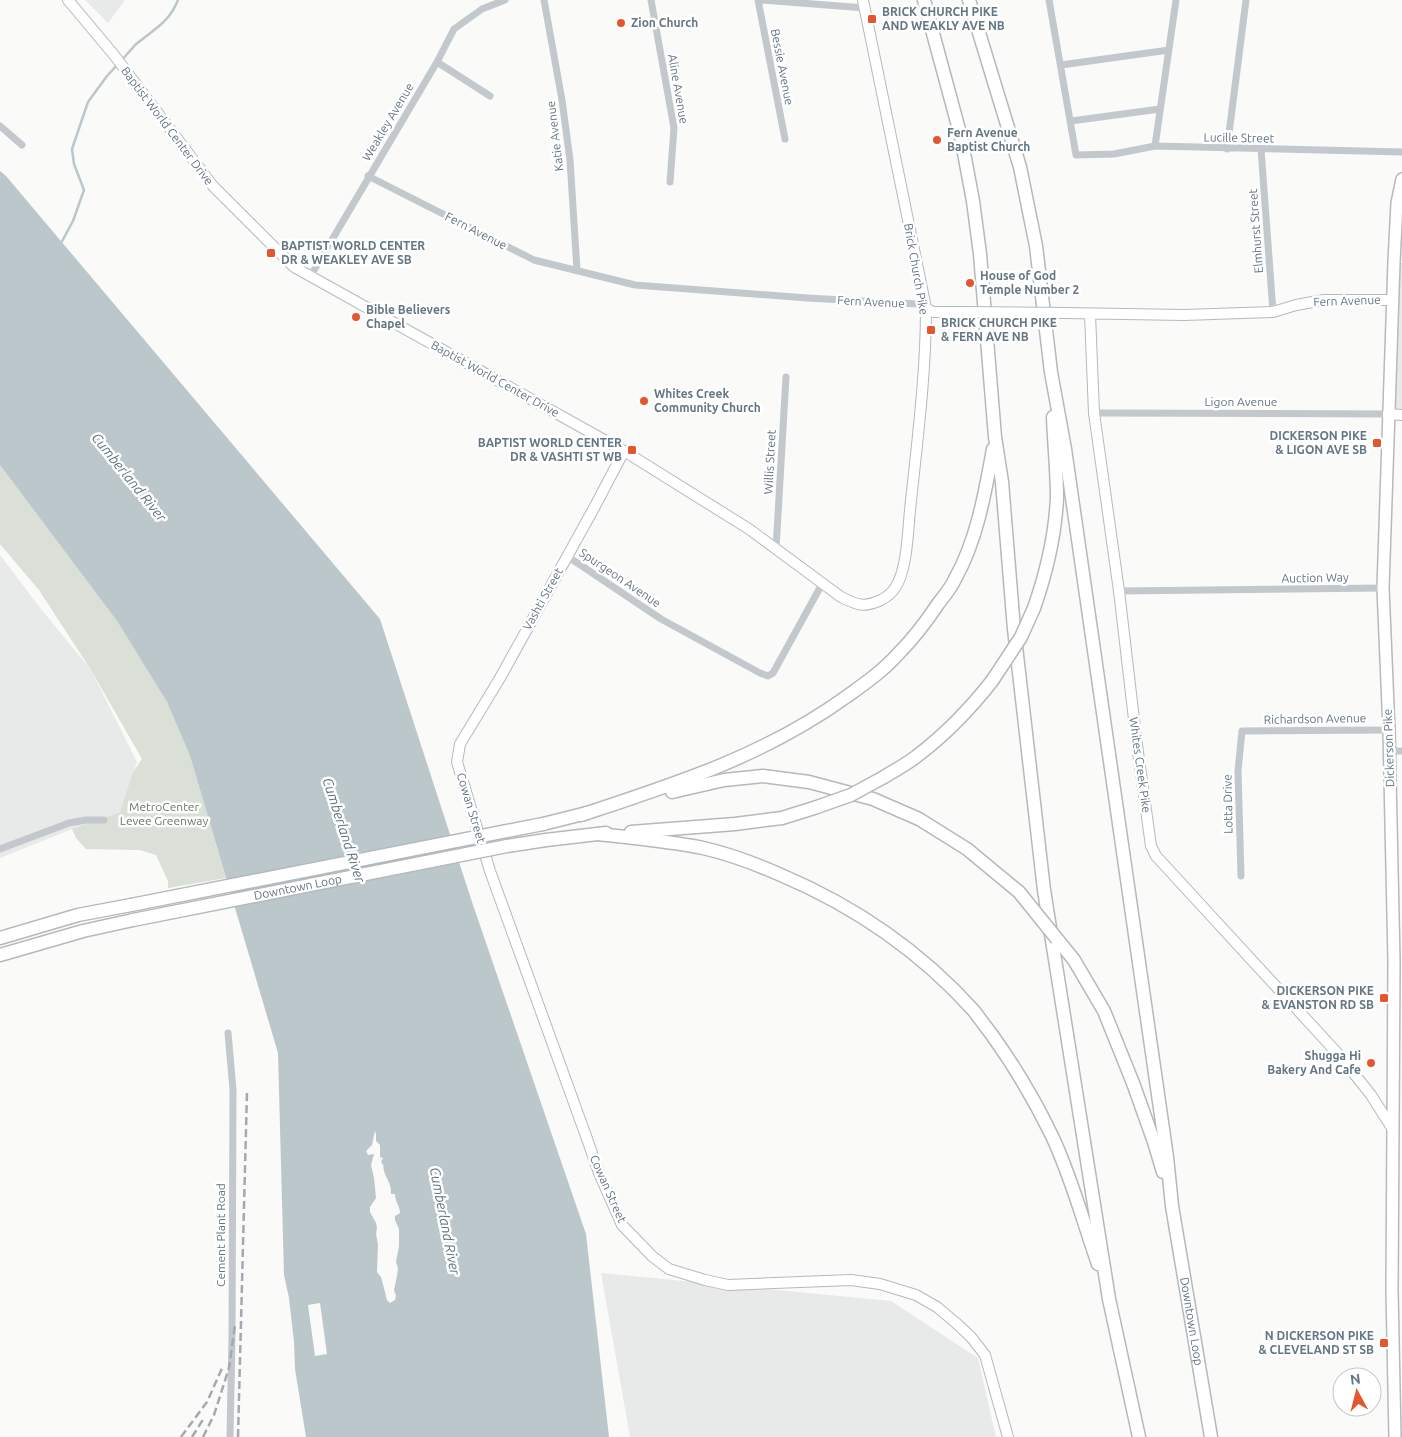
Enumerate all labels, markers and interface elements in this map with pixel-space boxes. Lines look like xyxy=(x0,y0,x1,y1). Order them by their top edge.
place label: BRICK CHURCH PIKE AND WEAKLY AVE NB xyxy=(882,5,1005,32)
marker: BRICK CHURCH PIKE AND WEAKLY AVE NB xyxy=(866,13,878,25)
place label: Zion Church xyxy=(631,16,698,29)
marker: Zion Church xyxy=(615,17,627,29)
street label: Bessie Avenue xyxy=(769,28,796,106)
street label: Aline Avenue xyxy=(666,53,691,125)
street label: Baptist World Center Drive xyxy=(119,64,216,187)
street label: Weakley Avenue xyxy=(359,80,416,163)
street label: Katie Avenue xyxy=(544,100,565,172)
place label: Fern Avenue Baptist Church xyxy=(947,126,1030,153)
street label: Lucille Street xyxy=(1204,130,1275,145)
marker: Fern Avenue Baptist Church xyxy=(931,134,943,146)
street label: Elmhurst Street xyxy=(1246,188,1265,274)
street label: Fern Avenue xyxy=(443,209,509,252)
street label: Brick Church Pike xyxy=(902,222,931,316)
place label: BAPTIST WORLD CENTER DR & WEAKLEY AVE SB xyxy=(281,239,425,266)
marker: BAPTIST WORLD CENTER DR & WEAKLEY AVE SB xyxy=(265,247,277,259)
place label: House of God Temple Number 2 xyxy=(980,269,1079,296)
marker: House of God Temple Number 2 xyxy=(964,277,976,289)
street label: Fern Avenue xyxy=(837,293,905,310)
street label: Fern Avenue xyxy=(1313,293,1381,308)
place label: Bible Believers Chapel xyxy=(366,303,451,330)
marker: Bible Believers Chapel xyxy=(350,311,362,323)
place label: BRICK CHURCH PIKE & FERN AVE NB xyxy=(941,316,1057,343)
marker: BRICK CHURCH PIKE & FERN AVE NB xyxy=(925,324,937,336)
street label: Baptist World Center Drive xyxy=(429,338,562,419)
place label: Whites Creek Community Church xyxy=(654,387,761,414)
marker: Whites Creek Community Church xyxy=(638,395,650,407)
street label: Ligon Avenue xyxy=(1205,395,1277,408)
street label: Willis Street xyxy=(761,429,778,495)
place label: DICKERSON PIKE & LIGON AVE SB xyxy=(1270,429,1367,456)
water label: Cumberland River xyxy=(88,430,170,525)
place label: BAPTIST WORLD CENTER DR & VASHTI ST WB xyxy=(478,436,622,463)
marker: DICKERSON PIKE & LIGON AVE SB xyxy=(1371,437,1383,449)
marker: BAPTIST WORLD CENTER DR & VASHTI ST WB xyxy=(626,444,638,456)
street label: Spurgeon Avenue xyxy=(577,546,663,610)
street label: Vashti Street xyxy=(520,565,565,632)
street label: Auction Way xyxy=(1281,570,1349,585)
street label: Dickerson Pike xyxy=(1381,709,1396,787)
street label: Richardson Avenue xyxy=(1263,711,1367,726)
street label: Whites Creek Pike xyxy=(1127,716,1154,814)
street label: Cowan Street xyxy=(455,771,488,845)
street label: Lotta Drive xyxy=(1220,774,1235,834)
water label: Cumberland River xyxy=(320,776,369,885)
park label: MetroCenter Levee Greenway xyxy=(120,800,208,827)
street label: Downtown Loop xyxy=(253,872,343,902)
place label: DICKERSON PIKE & EVANSTON RD SB xyxy=(1262,984,1374,1011)
marker: DICKERSON PIKE & EVANSTON RD SB xyxy=(1378,992,1390,1004)
place label: Shugga Hi Bakery And Cafe xyxy=(1267,1049,1361,1076)
marker: Shugga Hi Bakery And Cafe xyxy=(1365,1057,1377,1069)
street label: Cowan Street xyxy=(588,1153,629,1225)
water label: Cumberland River xyxy=(427,1166,463,1277)
street label: Cement Plant Road xyxy=(214,1183,227,1287)
street label: Downtown Loop xyxy=(1178,1276,1206,1367)
place label: N DICKERSON PIKE & CLEVELAND ST SB xyxy=(1258,1329,1374,1356)
marker: N DICKERSON PIKE & CLEVELAND ST SB xyxy=(1378,1337,1390,1349)
north arrow xyxy=(1332,1367,1382,1417)
text: N xyxy=(1349,1371,1362,1388)

